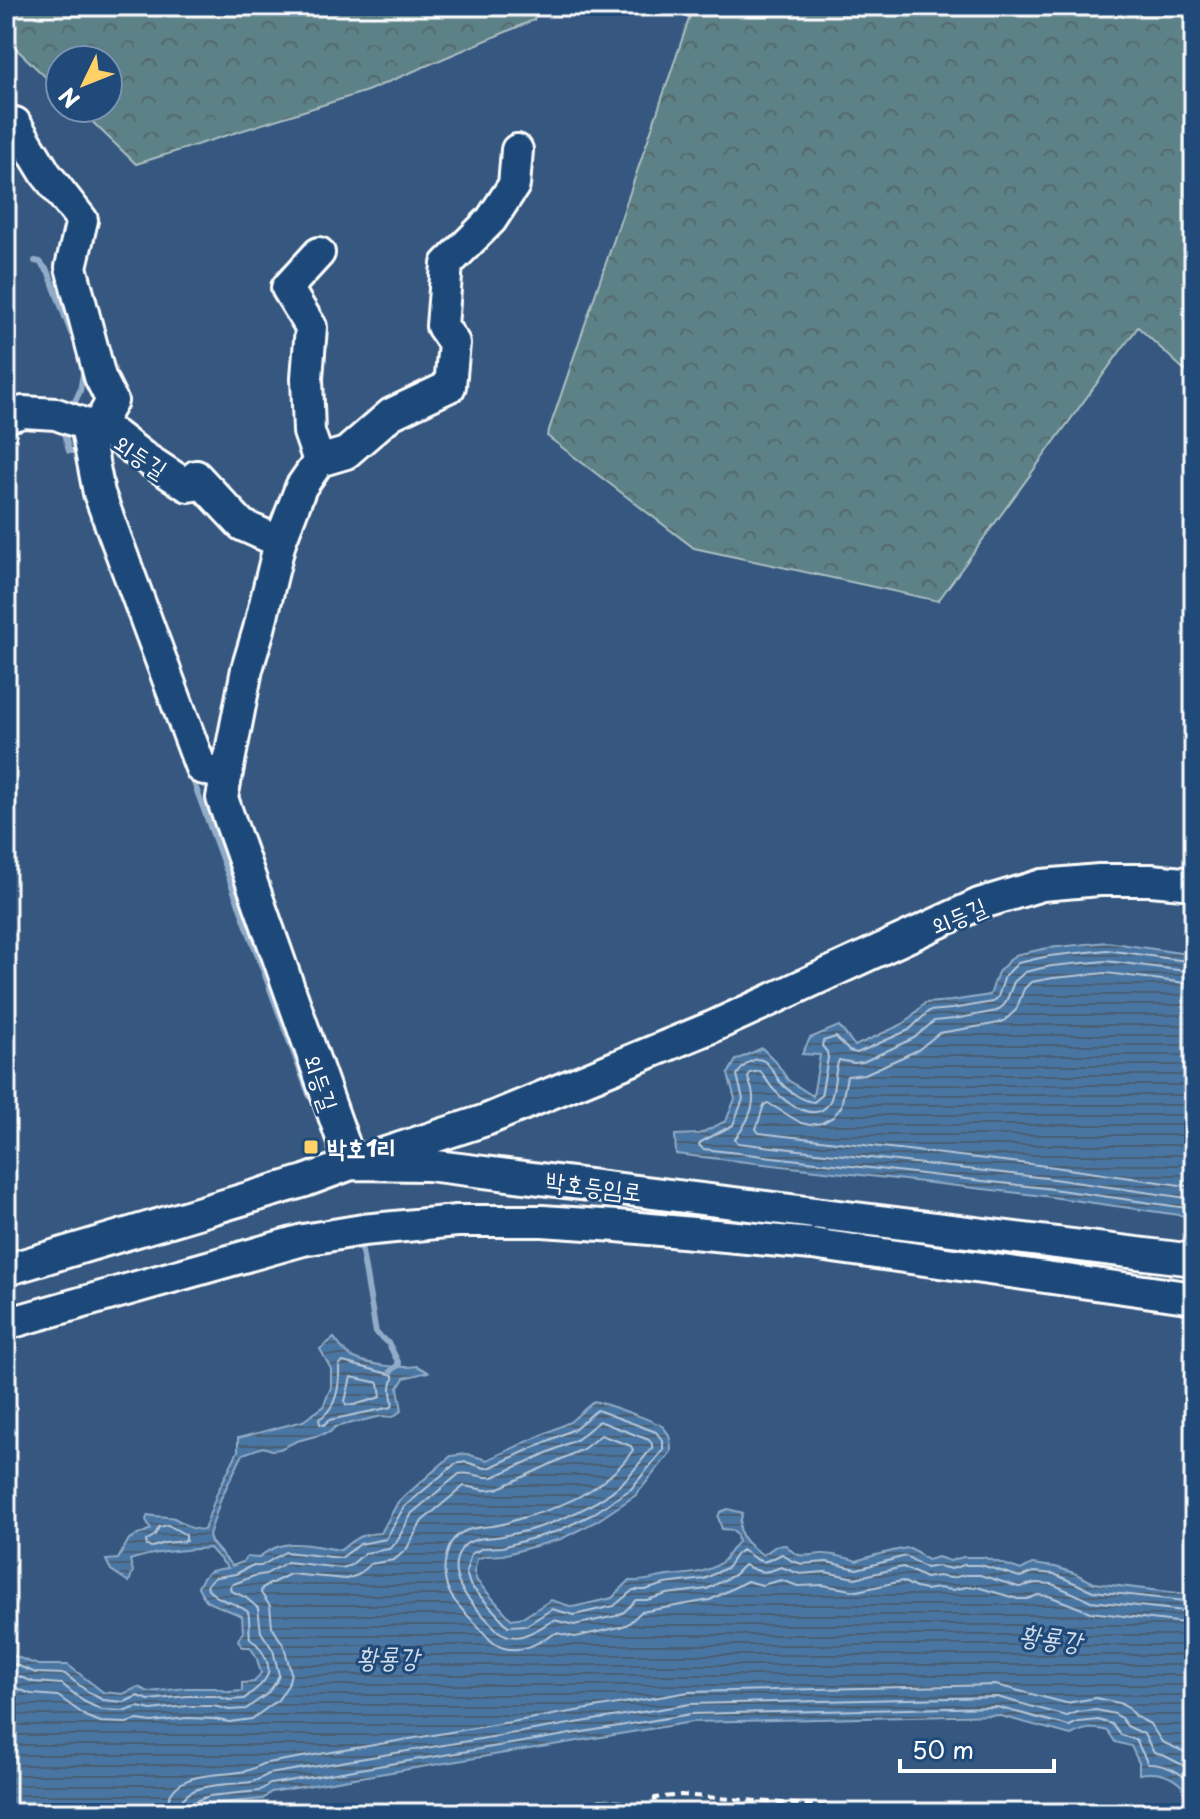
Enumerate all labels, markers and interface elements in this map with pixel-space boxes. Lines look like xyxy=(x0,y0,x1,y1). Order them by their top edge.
north arrow xyxy=(44,44,124,124)
text: N xyxy=(50,81,86,116)
street label: 외등길 xyxy=(107,424,175,486)
street label: 외등길 xyxy=(924,887,992,943)
street label: 외등길 xyxy=(296,1049,348,1115)
place label: 박호1리 xyxy=(327,1129,396,1165)
marker: 박호1리 xyxy=(302,1138,320,1156)
street label: 박호등임로 xyxy=(544,1161,644,1209)
water label: 황룡강 xyxy=(1017,1614,1088,1661)
water label: 황룡강 xyxy=(357,1637,422,1676)
scale bar xyxy=(900,1723,1054,1773)
text: 50 m xyxy=(912,1731,974,1767)

